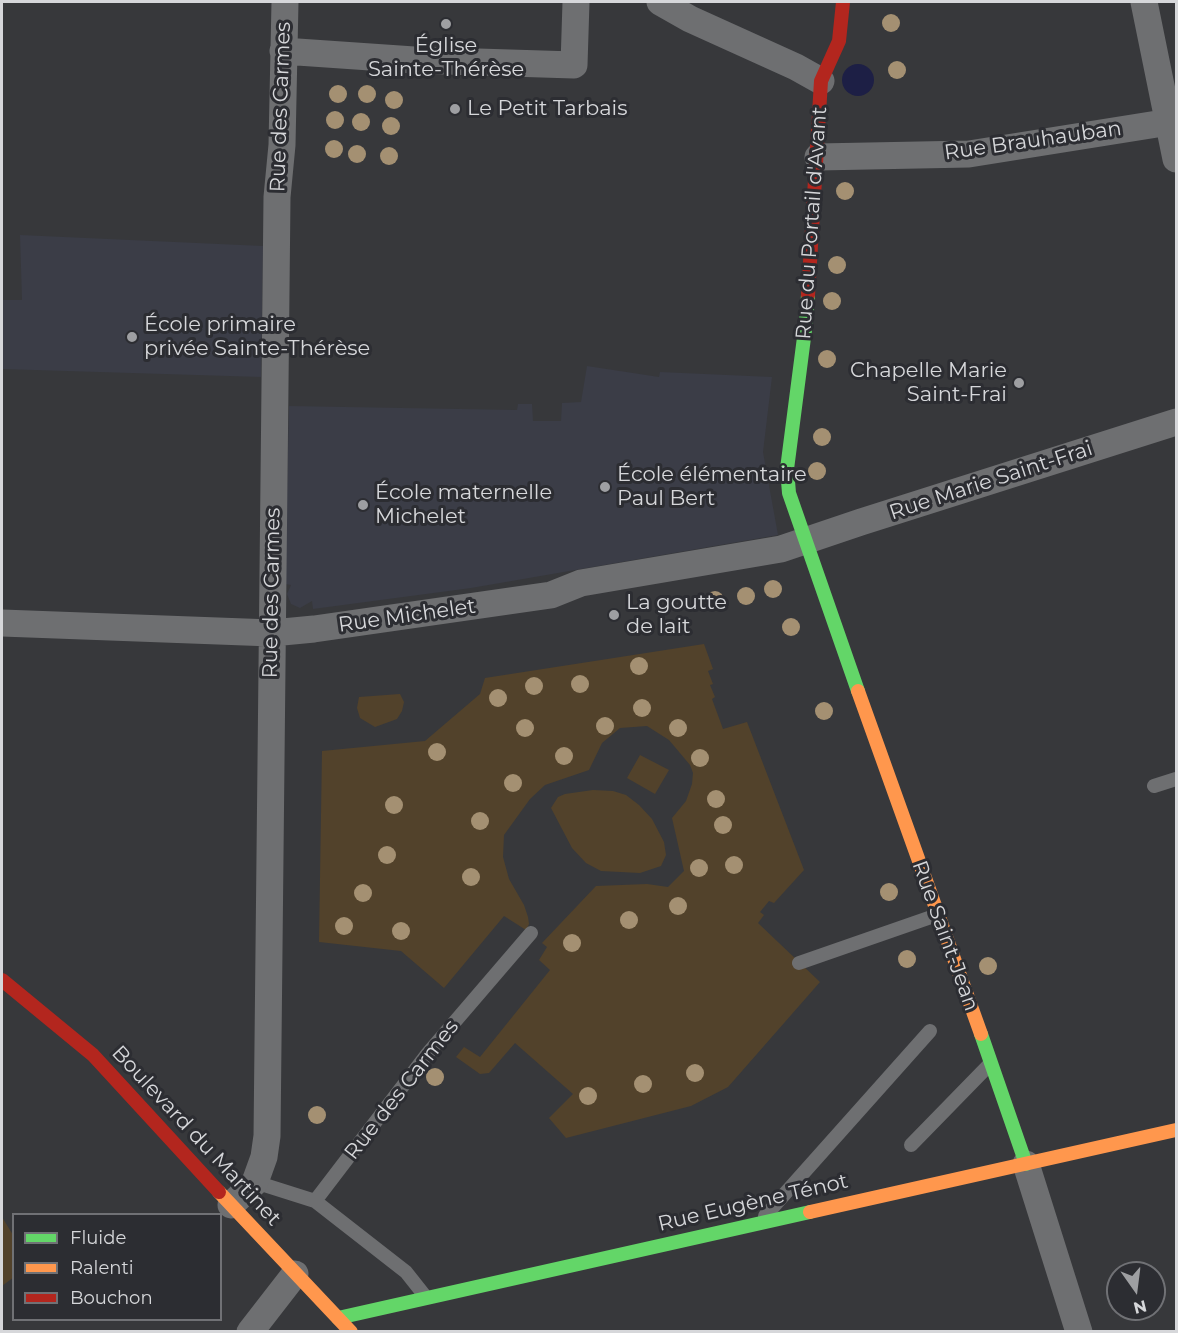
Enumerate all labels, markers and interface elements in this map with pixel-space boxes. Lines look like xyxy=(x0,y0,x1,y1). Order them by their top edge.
marker: Église Sainte-Thérèse xyxy=(439,17,453,31)
street label: Rue des Carmes xyxy=(265,21,297,193)
place label: Église Sainte-Thérèse xyxy=(368,33,524,83)
place label: Le Petit Tarbais xyxy=(467,96,627,122)
marker: Le Petit Tarbais xyxy=(448,102,462,116)
street label: Rue du Portail d'Avant xyxy=(791,106,833,340)
street label: Rue Brauhauban xyxy=(943,116,1123,166)
place label: École primaire privée Sainte-Thérèse xyxy=(144,312,370,362)
marker: École primaire privée Sainte-Thérèse xyxy=(125,330,139,344)
place label: Chapelle Marie Saint-Frai xyxy=(850,358,1007,408)
marker: Chapelle Marie Saint-Frai xyxy=(1012,376,1026,390)
street label: Rue Marie Saint-Frai xyxy=(886,436,1096,526)
place label: École élémentaire Paul Bert xyxy=(617,462,807,512)
place label: École maternelle Michelet xyxy=(375,480,552,530)
marker: École élémentaire Paul Bert xyxy=(598,480,612,494)
marker: École maternelle Michelet xyxy=(356,498,370,512)
street label: Rue des Carmes xyxy=(258,507,286,679)
place label: La goutte de lait xyxy=(626,590,727,640)
street label: Rue Michelet xyxy=(337,594,477,638)
marker: La goutte de lait xyxy=(607,608,621,622)
street label: Rue Saint-Jean xyxy=(906,857,984,1015)
street label: Rue des Carmes xyxy=(340,1015,464,1165)
street label: Boulevard du Martinet xyxy=(106,1041,286,1231)
street label: Rue Eugène Ténot xyxy=(655,1169,851,1237)
legend xyxy=(12,1213,222,1321)
text: Fluide xyxy=(70,1227,126,1249)
text: Ralenti xyxy=(70,1257,134,1279)
north arrow xyxy=(1106,1261,1166,1321)
text: Bouchon xyxy=(70,1287,153,1309)
text: N xyxy=(1131,1296,1149,1318)

